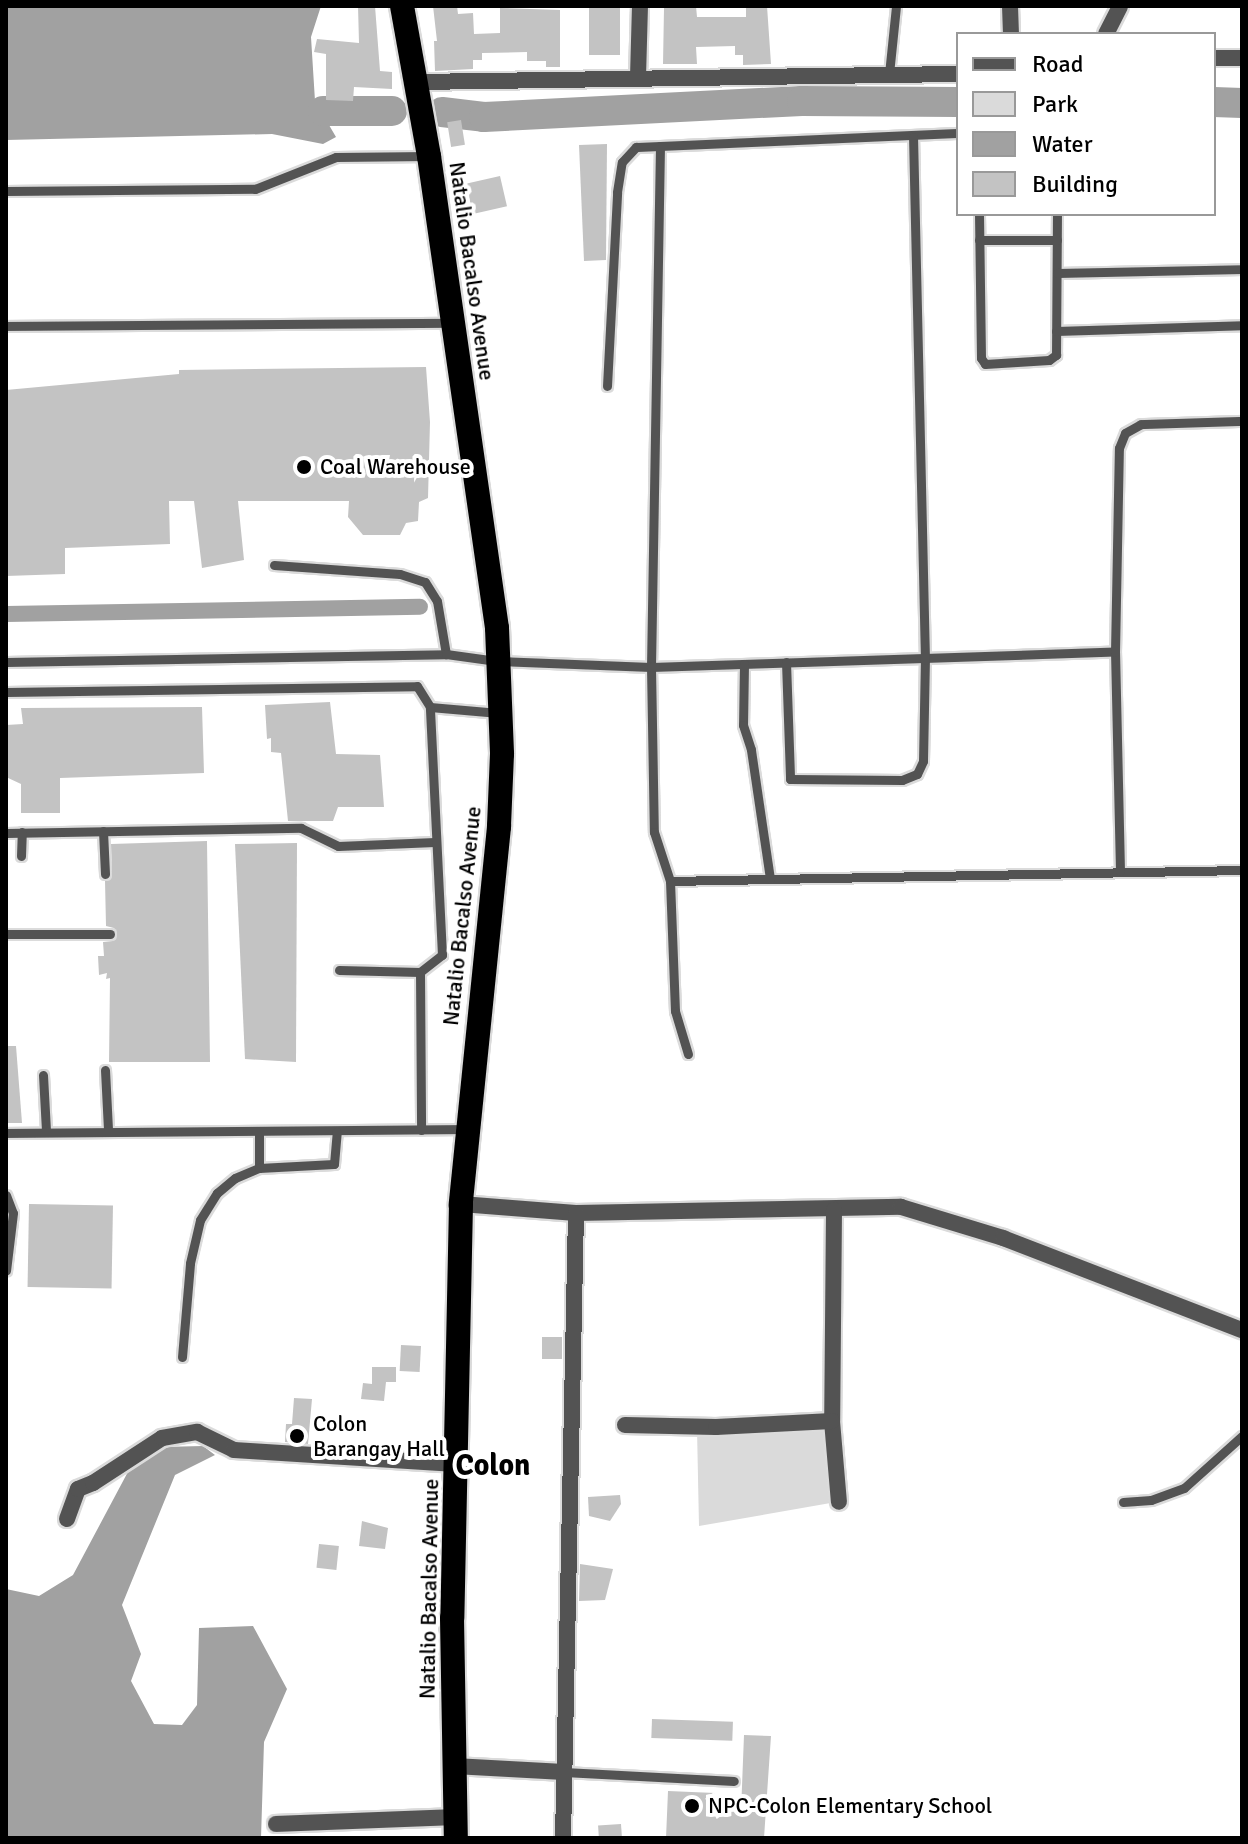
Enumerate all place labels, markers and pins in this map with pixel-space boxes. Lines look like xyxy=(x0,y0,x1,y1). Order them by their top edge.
place label: Coal Warehouse xyxy=(320,454,471,480)
marker: Coal Warehouse xyxy=(295,458,313,476)
place label: Colon Barangay Hall xyxy=(313,1410,445,1462)
marker: Colon Barangay Hall xyxy=(288,1427,306,1445)
place label: NPC-Colon Elementary School xyxy=(708,1793,992,1819)
marker: NPC-Colon Elementary School xyxy=(683,1797,701,1815)

